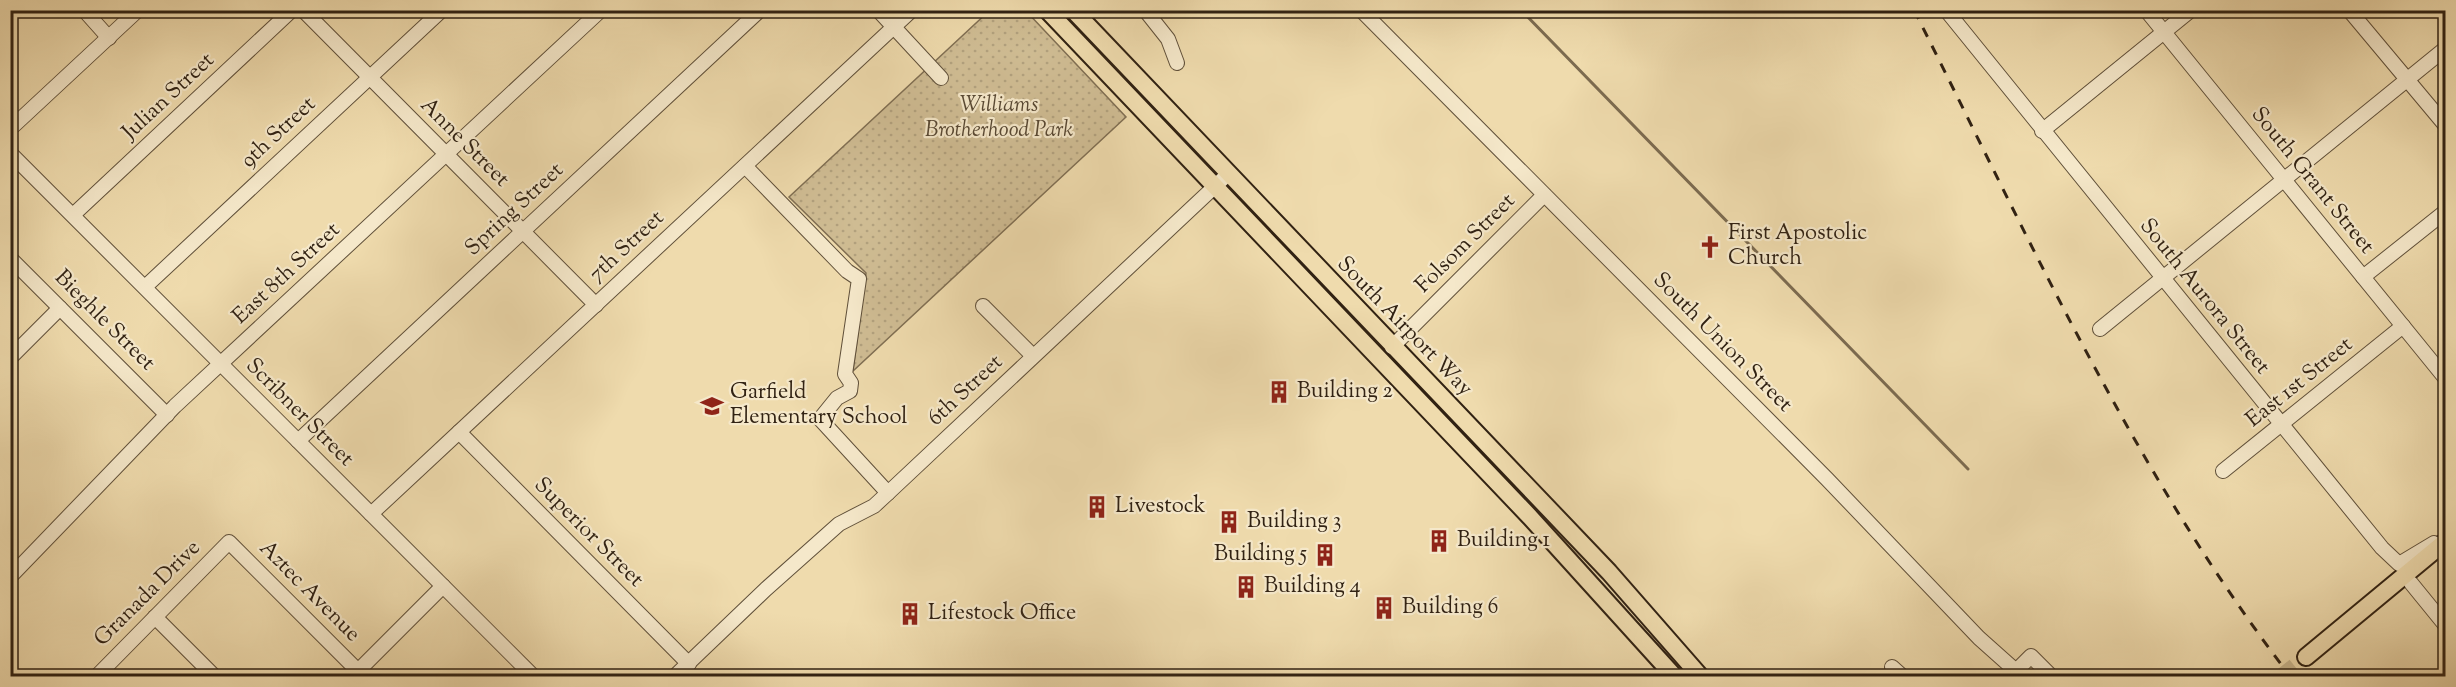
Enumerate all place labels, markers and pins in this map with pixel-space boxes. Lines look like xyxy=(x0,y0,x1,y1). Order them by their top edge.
place label: First Apostolic Church xyxy=(1728,218,1867,275)
church icon: First Apostolic Church xyxy=(1697,234,1723,260)
place label: Building 2 xyxy=(1297,376,1393,408)
place label: Garfield Elementary School xyxy=(730,377,907,434)
building icon: Building 2 xyxy=(1266,379,1292,405)
school or university icon: Garfield Elementary School xyxy=(699,393,725,419)
place label: Livestock xyxy=(1115,491,1206,523)
building icon: Livestock xyxy=(1084,494,1110,520)
place label: Building 3 xyxy=(1247,506,1341,538)
building icon: Building 3 xyxy=(1216,509,1242,535)
place label: Building 1 xyxy=(1457,525,1551,557)
building icon: Building 1 xyxy=(1426,528,1452,554)
place label: Building 5 xyxy=(1214,539,1307,571)
building icon: Building 5 xyxy=(1312,542,1338,568)
place label: Building 4 xyxy=(1264,571,1361,603)
building icon: Building 4 xyxy=(1233,574,1259,600)
place label: Building 6 xyxy=(1402,592,1499,624)
building icon: Building 6 xyxy=(1371,595,1397,621)
place label: Lifestock Office xyxy=(928,598,1076,630)
building icon: Lifestock Office xyxy=(897,601,923,627)

